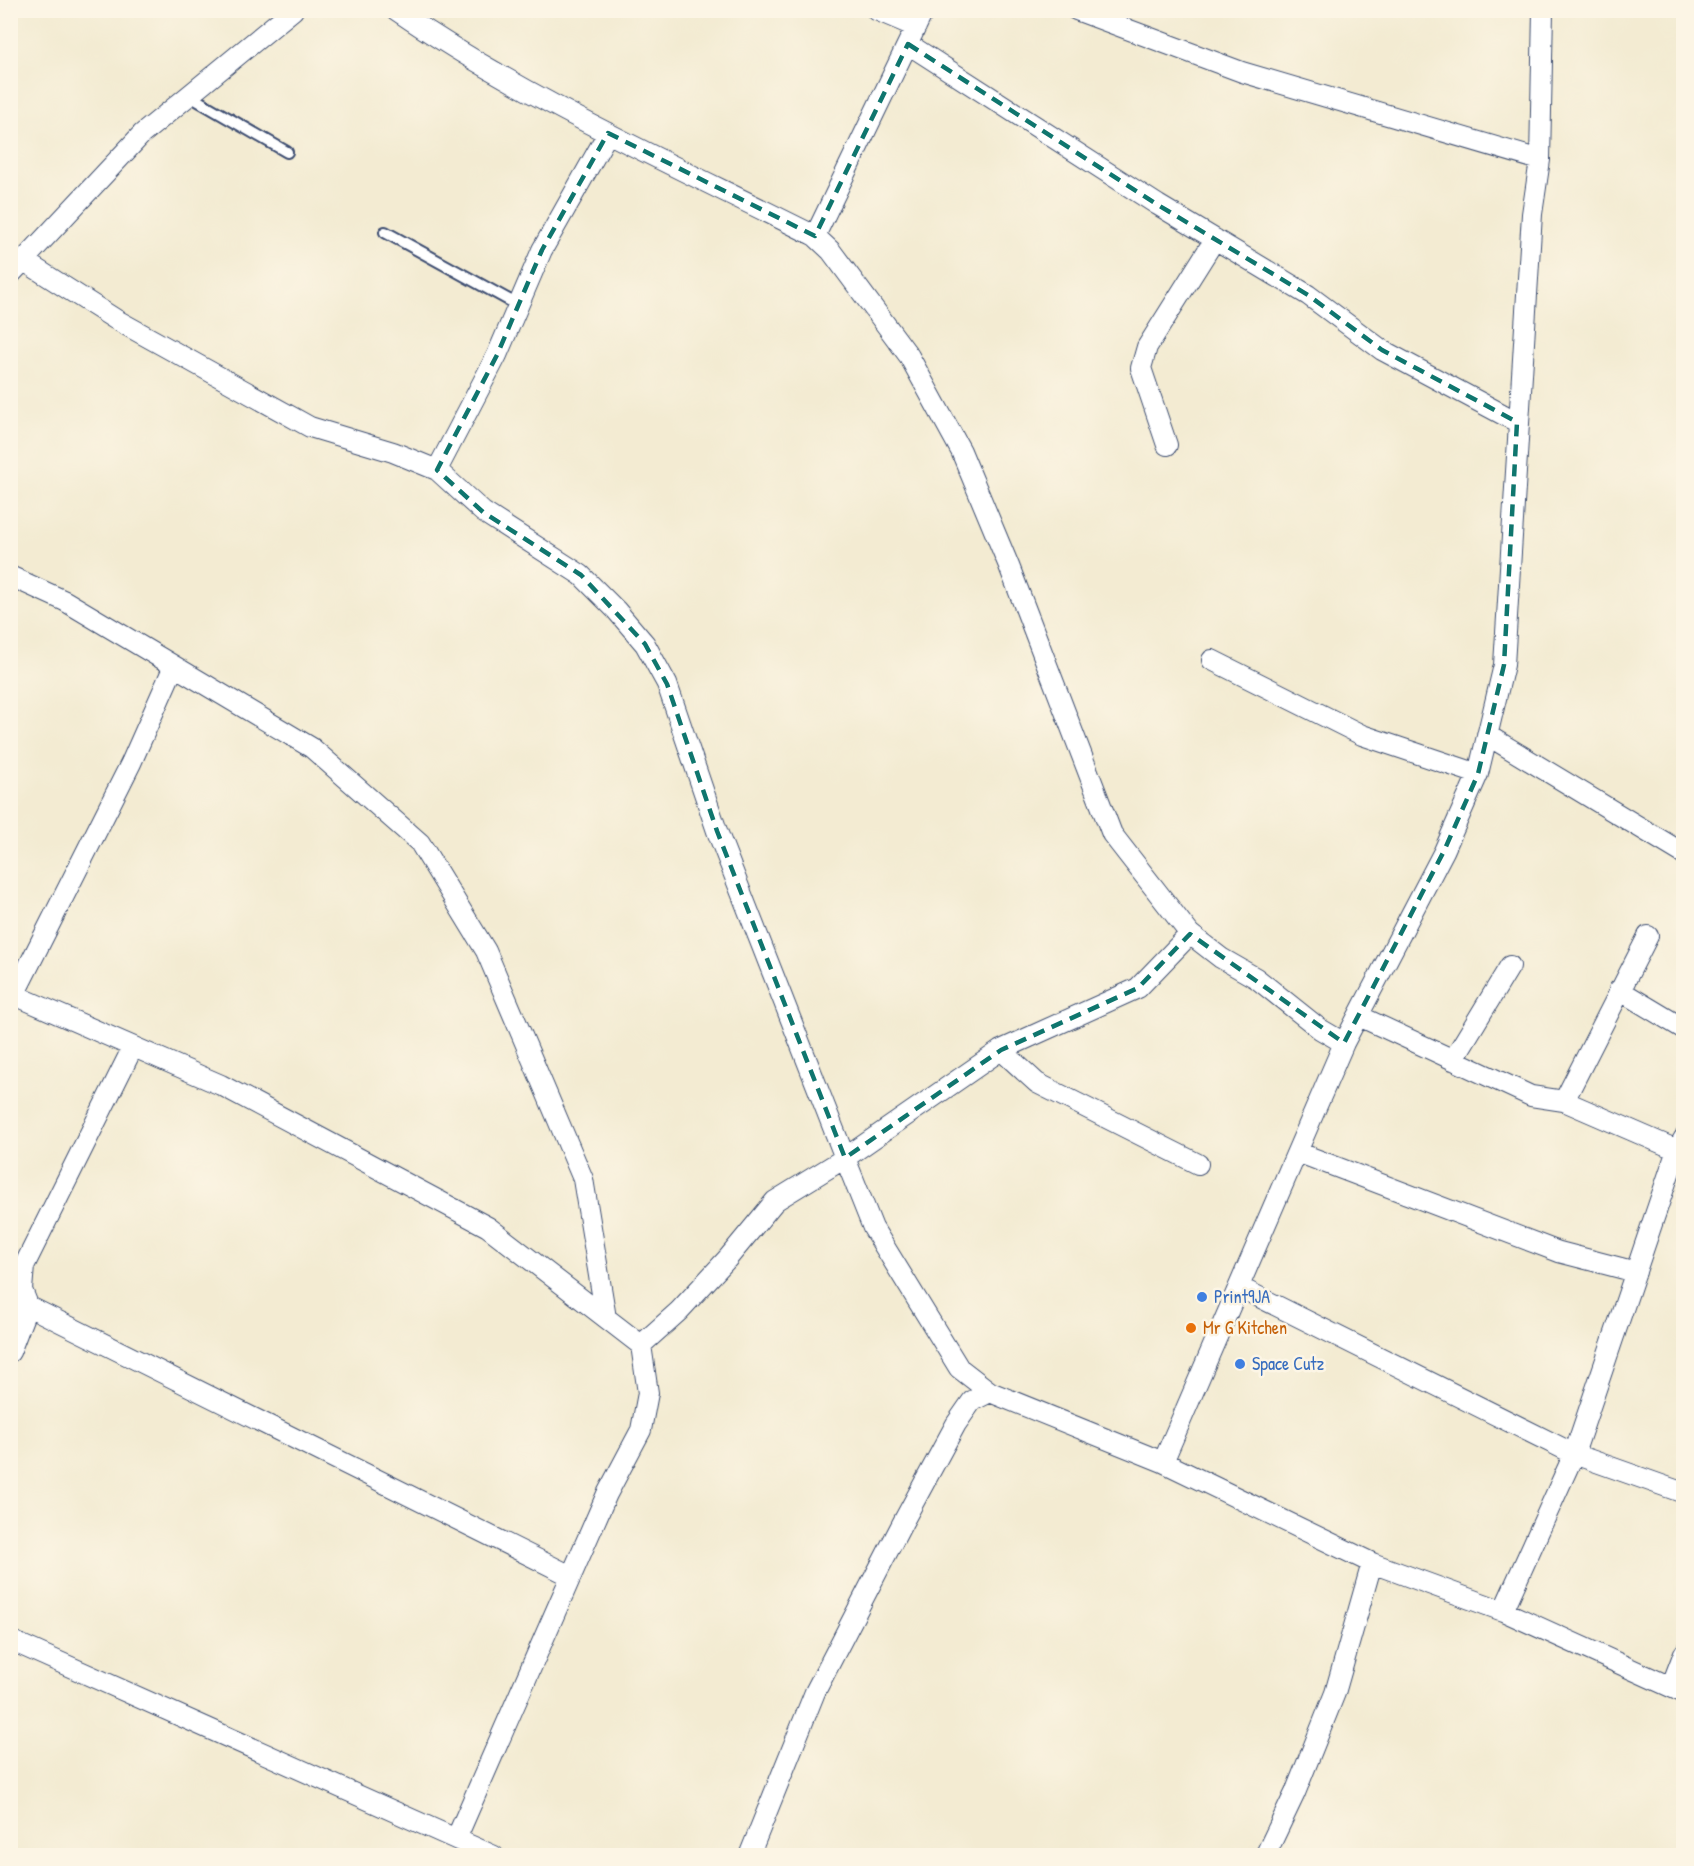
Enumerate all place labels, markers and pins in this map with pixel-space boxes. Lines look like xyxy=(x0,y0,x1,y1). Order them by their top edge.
place label: Print9JA xyxy=(1214,1284,1270,1309)
marker: Print9JA xyxy=(1195,1290,1209,1304)
place label: Mr G Kitchen xyxy=(1203,1315,1287,1340)
marker: Mr G Kitchen xyxy=(1184,1321,1198,1335)
place label: Space Cutz xyxy=(1252,1351,1325,1376)
marker: Space Cutz xyxy=(1233,1357,1247,1371)

